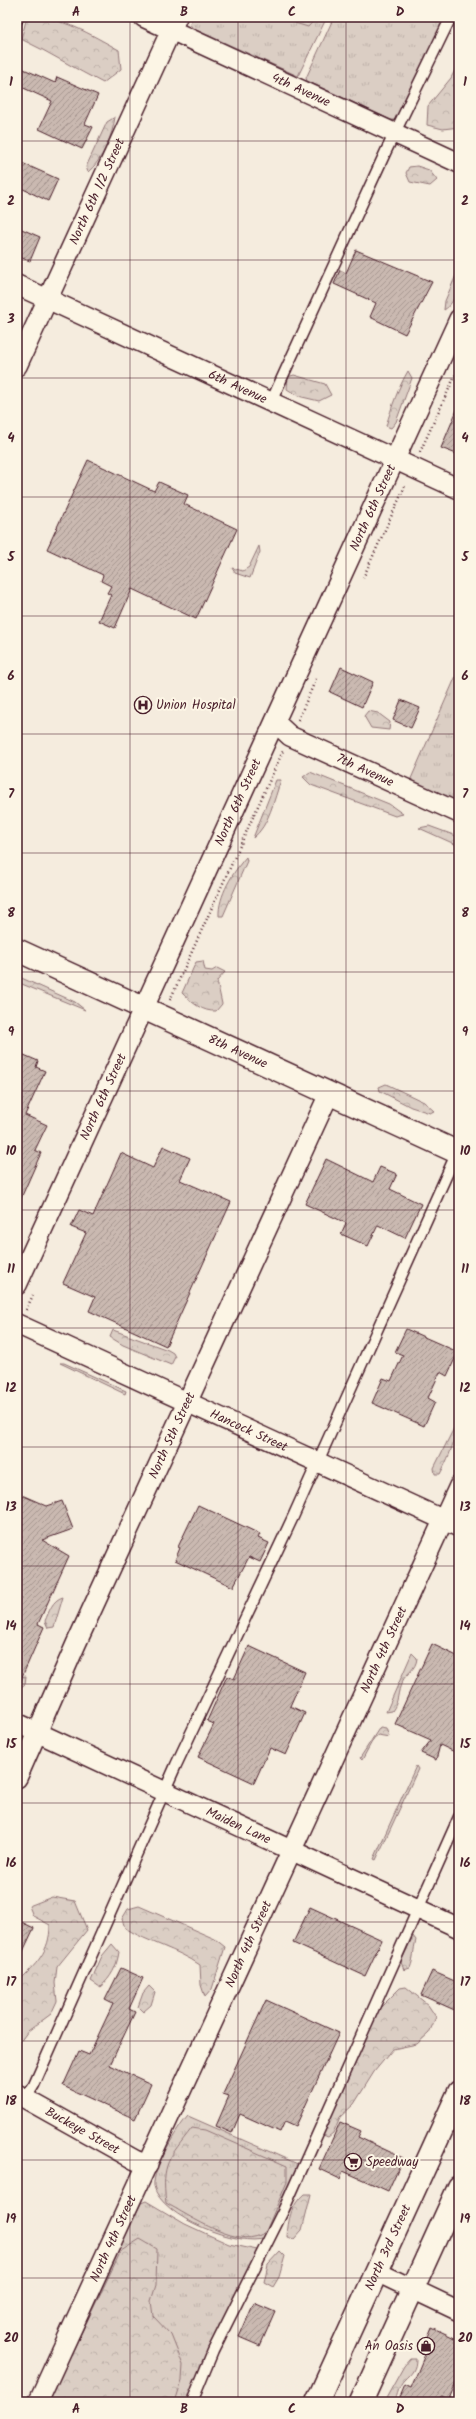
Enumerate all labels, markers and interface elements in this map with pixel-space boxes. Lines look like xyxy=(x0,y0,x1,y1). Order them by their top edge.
text: A xyxy=(72,2,80,23)
text: B xyxy=(180,2,188,23)
text: C xyxy=(288,2,296,23)
text: D xyxy=(396,2,405,23)
street label: 4th Avenue xyxy=(268,67,334,113)
text: 1 xyxy=(9,72,13,93)
text: 1 xyxy=(463,72,467,93)
street label: North 6th 1/2 Street xyxy=(63,134,131,248)
text: 2 xyxy=(7,191,15,212)
text: 2 xyxy=(461,191,469,212)
text: 3 xyxy=(6,309,15,330)
text: 3 xyxy=(460,309,469,330)
street label: 6th Avenue xyxy=(205,364,271,410)
text: 4 xyxy=(7,428,15,449)
text: 4 xyxy=(461,428,469,449)
street label: North 6th Street xyxy=(344,460,402,554)
text: 5 xyxy=(7,547,16,568)
text: 5 xyxy=(461,547,470,568)
text: 6 xyxy=(7,666,15,687)
text: 6 xyxy=(461,666,469,687)
hospital icon: Union Hospital xyxy=(133,695,153,715)
place label: Union Hospital xyxy=(156,695,236,716)
street label: 7th Avenue xyxy=(333,748,398,793)
street label: North 6th Street xyxy=(209,754,267,849)
text: 7 xyxy=(8,784,15,805)
text: 7 xyxy=(462,784,469,805)
text: 8 xyxy=(7,903,15,924)
text: 8 xyxy=(461,903,469,924)
text: 9 xyxy=(8,1022,15,1043)
text: 9 xyxy=(462,1022,469,1043)
street label: 8th Avenue xyxy=(205,1029,271,1074)
street label: North 6th Street xyxy=(74,1049,133,1144)
text: 10 xyxy=(6,1141,17,1162)
text: 10 xyxy=(460,1141,471,1162)
text: 11 xyxy=(7,1259,15,1280)
text: 11 xyxy=(461,1259,469,1280)
text: 12 xyxy=(5,1378,17,1399)
text: 12 xyxy=(459,1378,471,1399)
street label: North 5th Street xyxy=(143,1388,201,1482)
street label: Hancock Street xyxy=(206,1403,292,1458)
text: 13 xyxy=(5,1497,17,1518)
text: 13 xyxy=(459,1497,471,1518)
street label: North 4th Street xyxy=(355,1602,413,1697)
text: 14 xyxy=(5,1616,17,1637)
text: 14 xyxy=(459,1616,471,1637)
text: 15 xyxy=(6,1734,18,1755)
text: 15 xyxy=(460,1734,472,1755)
street label: Maiden Lane xyxy=(202,1801,275,1850)
text: 16 xyxy=(6,1853,16,1874)
text: 16 xyxy=(460,1853,470,1874)
street label: North 4th Street xyxy=(219,1896,278,1991)
text: 17 xyxy=(6,1972,17,1993)
text: 17 xyxy=(460,1972,471,1993)
text: 18 xyxy=(5,2091,17,2112)
text: 18 xyxy=(459,2091,471,2112)
street label: Buckeye Street xyxy=(41,2101,124,2160)
supermarket icon: Speedway xyxy=(343,2152,363,2172)
place label: Speedway xyxy=(366,2152,419,2173)
street label: North 4th Street xyxy=(84,2191,143,2285)
street label: North 3rd Street xyxy=(359,2200,417,2294)
text: 19 xyxy=(6,2209,17,2230)
text: 19 xyxy=(460,2209,471,2230)
text: 20 xyxy=(4,2328,18,2349)
text: 20 xyxy=(458,2328,472,2349)
place label: An Oasis xyxy=(365,2336,413,2357)
shop icon: An Oasis xyxy=(416,2336,436,2356)
text: A xyxy=(72,2399,80,2419)
text: B xyxy=(180,2399,188,2419)
text: C xyxy=(288,2399,296,2419)
text: D xyxy=(396,2399,405,2419)

